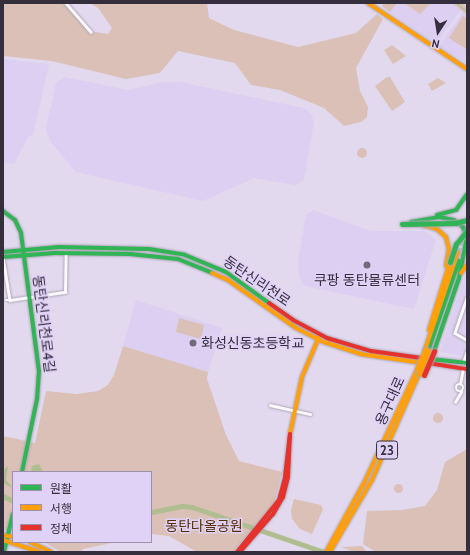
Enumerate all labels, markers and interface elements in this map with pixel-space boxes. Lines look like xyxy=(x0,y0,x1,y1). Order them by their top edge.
north arrow xyxy=(418,12,458,52)
text: N xyxy=(430,36,441,51)
street label: 동탄신리천로 xyxy=(220,252,294,310)
marker: 쿠팡 동탄물류센터 xyxy=(362,260,372,270)
place label: 쿠팡 동탄물류센터 xyxy=(314,272,420,288)
street label: 동탄신리천로4길 xyxy=(30,274,58,374)
place label: 화성신동초등학교 xyxy=(201,335,304,351)
marker: 화성신동초등학교 xyxy=(188,338,198,348)
street label: 용구대로 xyxy=(372,374,408,428)
road number: 23 xyxy=(376,439,398,461)
legend xyxy=(12,471,152,543)
text: 원활 xyxy=(50,481,72,496)
text: 서행 xyxy=(50,501,72,516)
park label: 동탄다올공원 xyxy=(165,518,243,534)
text: 정체 xyxy=(50,521,72,536)

